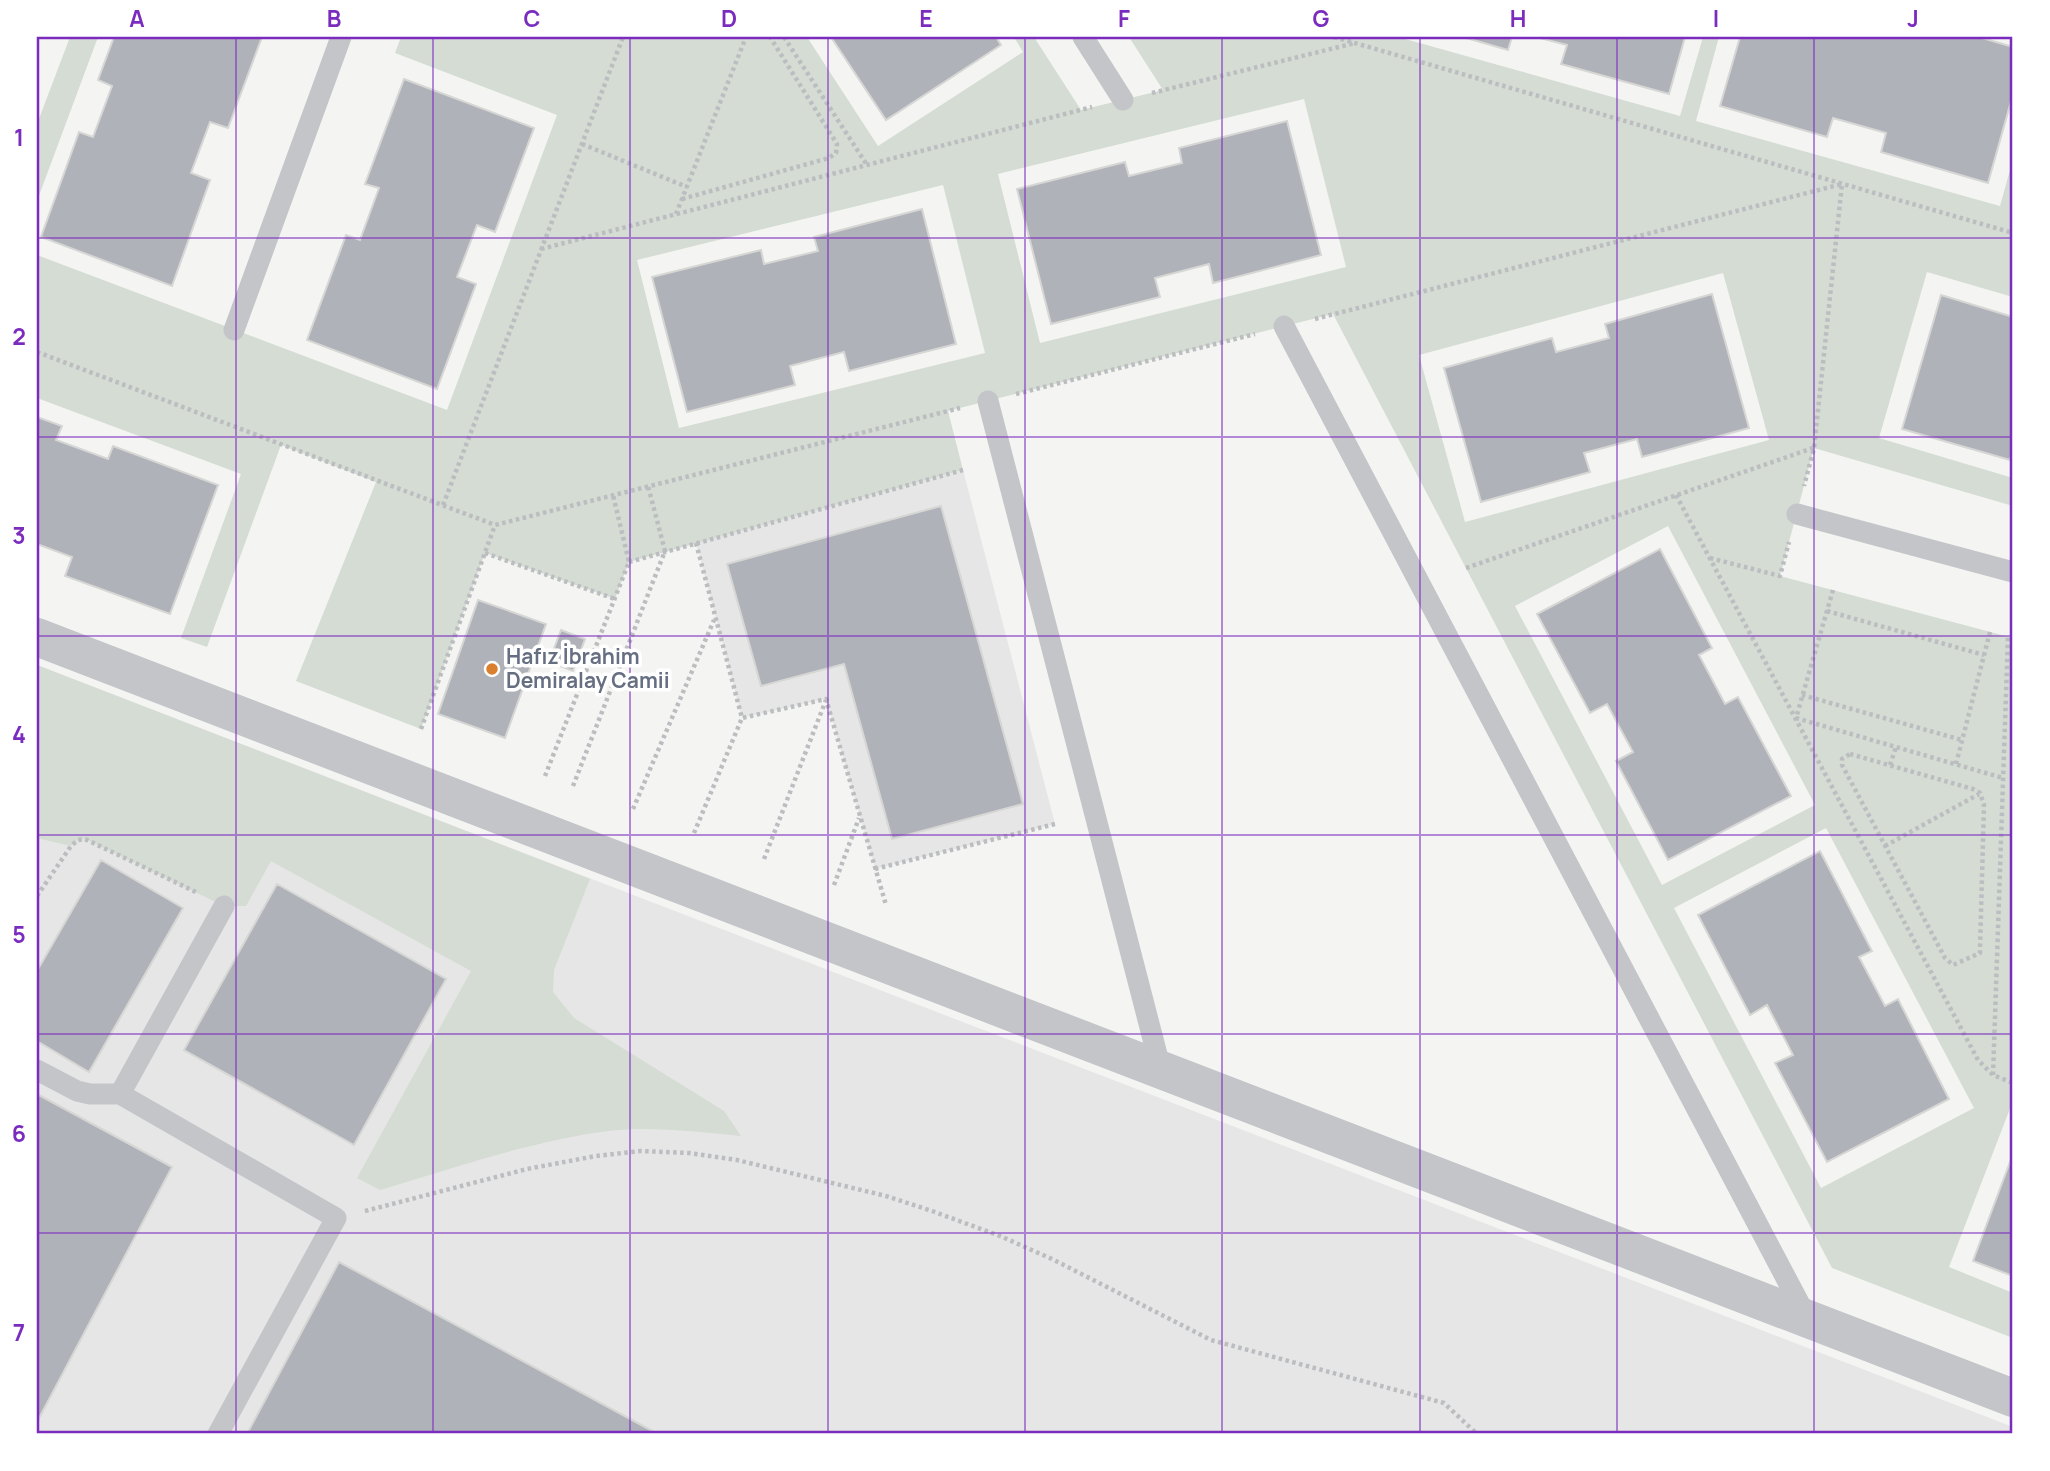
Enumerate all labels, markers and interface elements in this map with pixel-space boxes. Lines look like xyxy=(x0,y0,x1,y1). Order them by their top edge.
text: A xyxy=(129,2,145,34)
text: B xyxy=(327,2,341,34)
text: C xyxy=(524,2,541,34)
text: D xyxy=(721,2,737,34)
text: E xyxy=(919,2,933,34)
text: F xyxy=(1118,2,1130,34)
text: G xyxy=(1313,2,1330,34)
text: H xyxy=(1510,2,1526,34)
text: I xyxy=(1713,2,1719,34)
text: J xyxy=(1907,2,1919,34)
text: 1 xyxy=(14,121,24,153)
text: 2 xyxy=(12,320,26,352)
text: 3 xyxy=(12,519,26,551)
place label: Hafız İbrahim Demiralay Camii xyxy=(506,642,670,694)
marker: Hafız İbrahim Demiralay Camii xyxy=(484,661,500,677)
text: 4 xyxy=(12,718,26,750)
text: 5 xyxy=(12,918,26,950)
text: 6 xyxy=(12,1117,26,1149)
text: 7 xyxy=(13,1316,25,1348)

